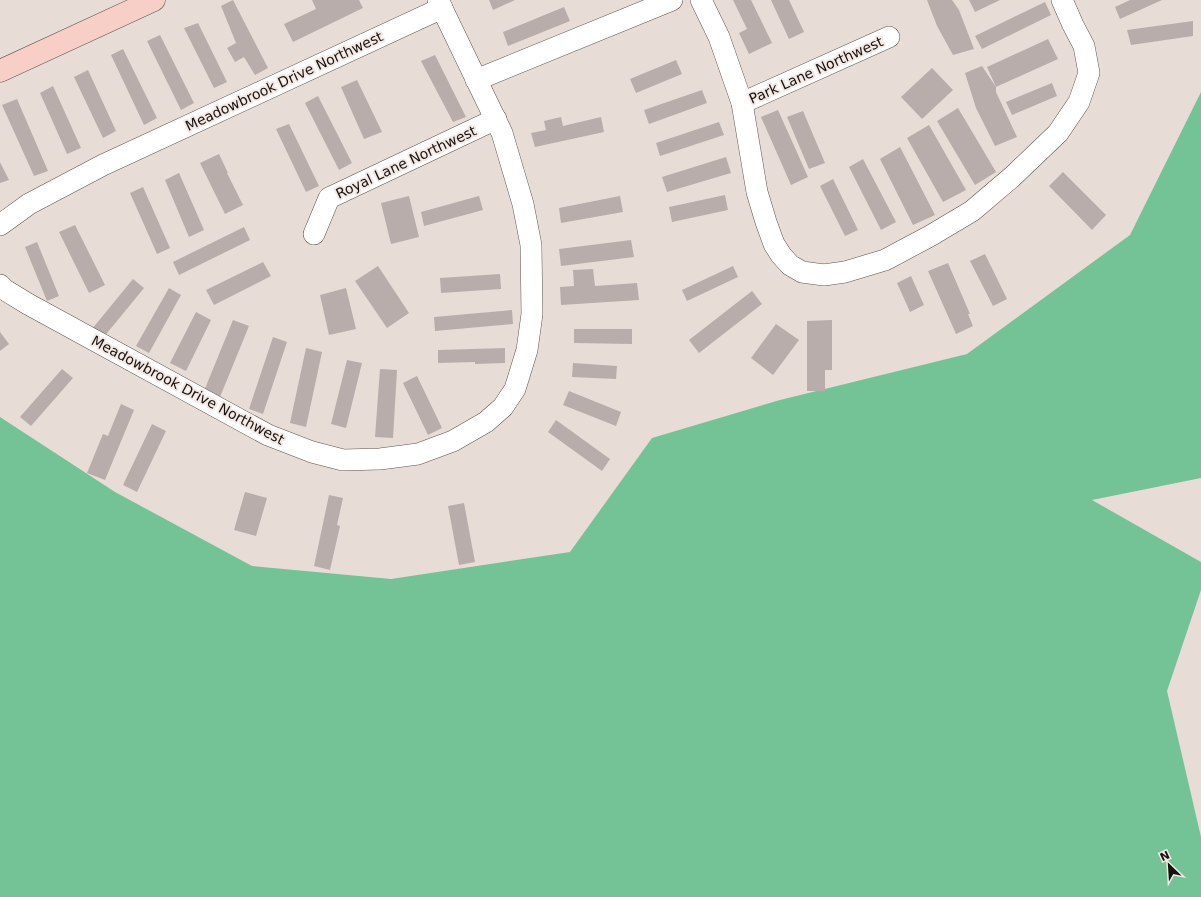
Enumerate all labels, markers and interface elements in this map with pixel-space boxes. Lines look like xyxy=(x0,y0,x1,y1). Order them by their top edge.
street label: Meadowbrook Drive Northwest xyxy=(183,28,386,134)
street label: Park Lane Northwest xyxy=(746,33,886,107)
street label: Royal Lane Northwest xyxy=(333,122,479,202)
street label: Meadowbrook Drive Northwest xyxy=(89,332,288,448)
north arrow xyxy=(1149,845,1189,885)
text: N xyxy=(1158,849,1172,864)

